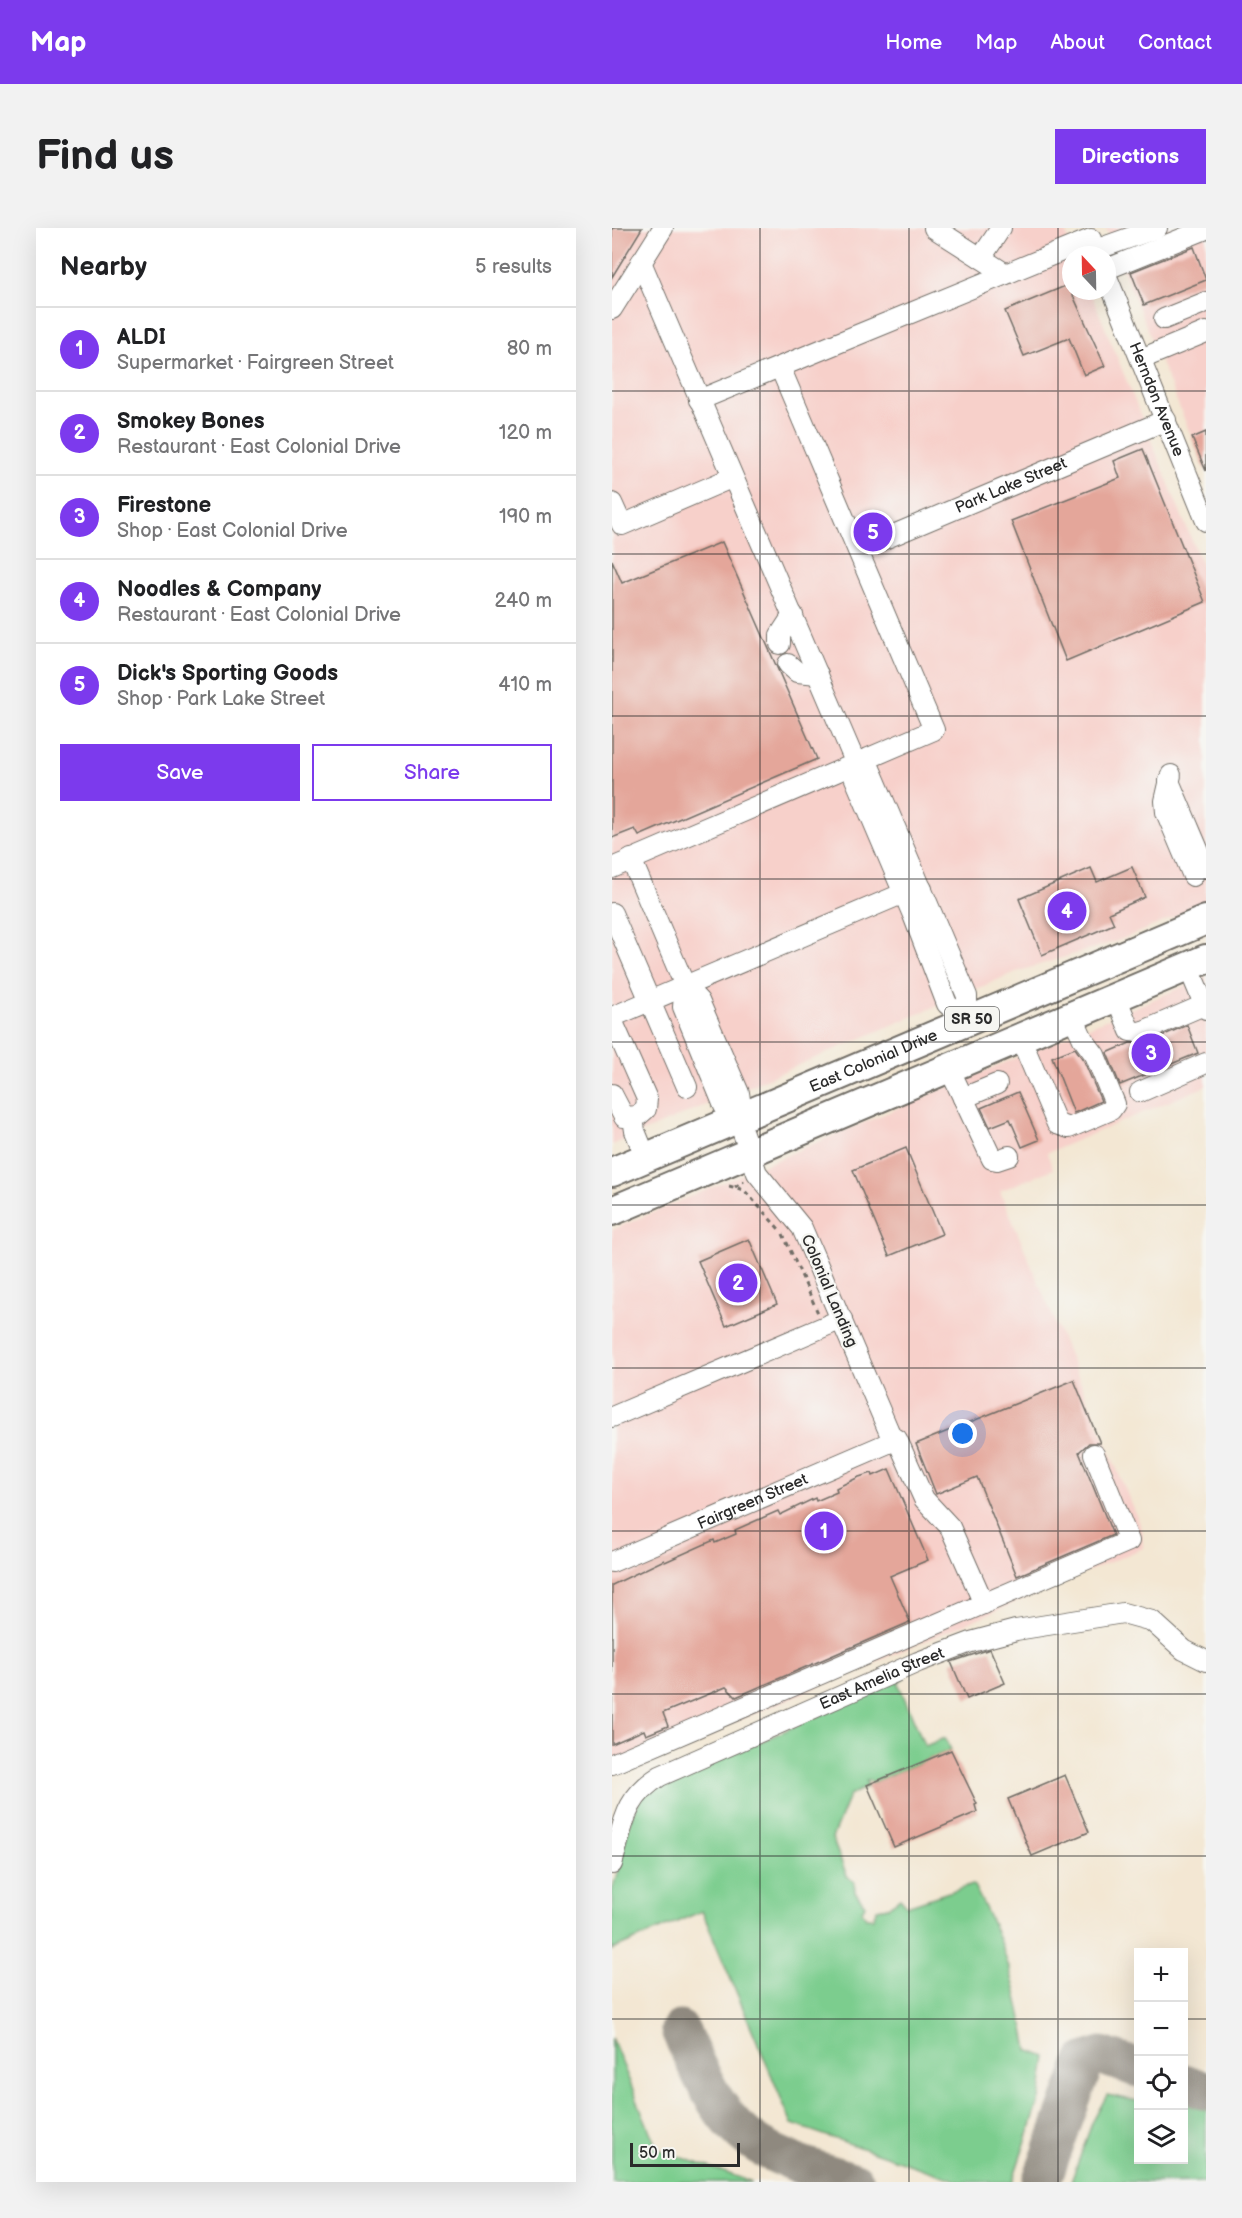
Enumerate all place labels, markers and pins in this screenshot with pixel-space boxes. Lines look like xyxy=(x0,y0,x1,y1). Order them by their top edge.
pin: 5 xyxy=(854,510,892,554)
pin: 4 xyxy=(1048,888,1086,934)
pin: 3 xyxy=(1132,1030,1170,1076)
pin: 2 xyxy=(718,1260,758,1306)
pin: 1 xyxy=(804,1508,844,1554)

